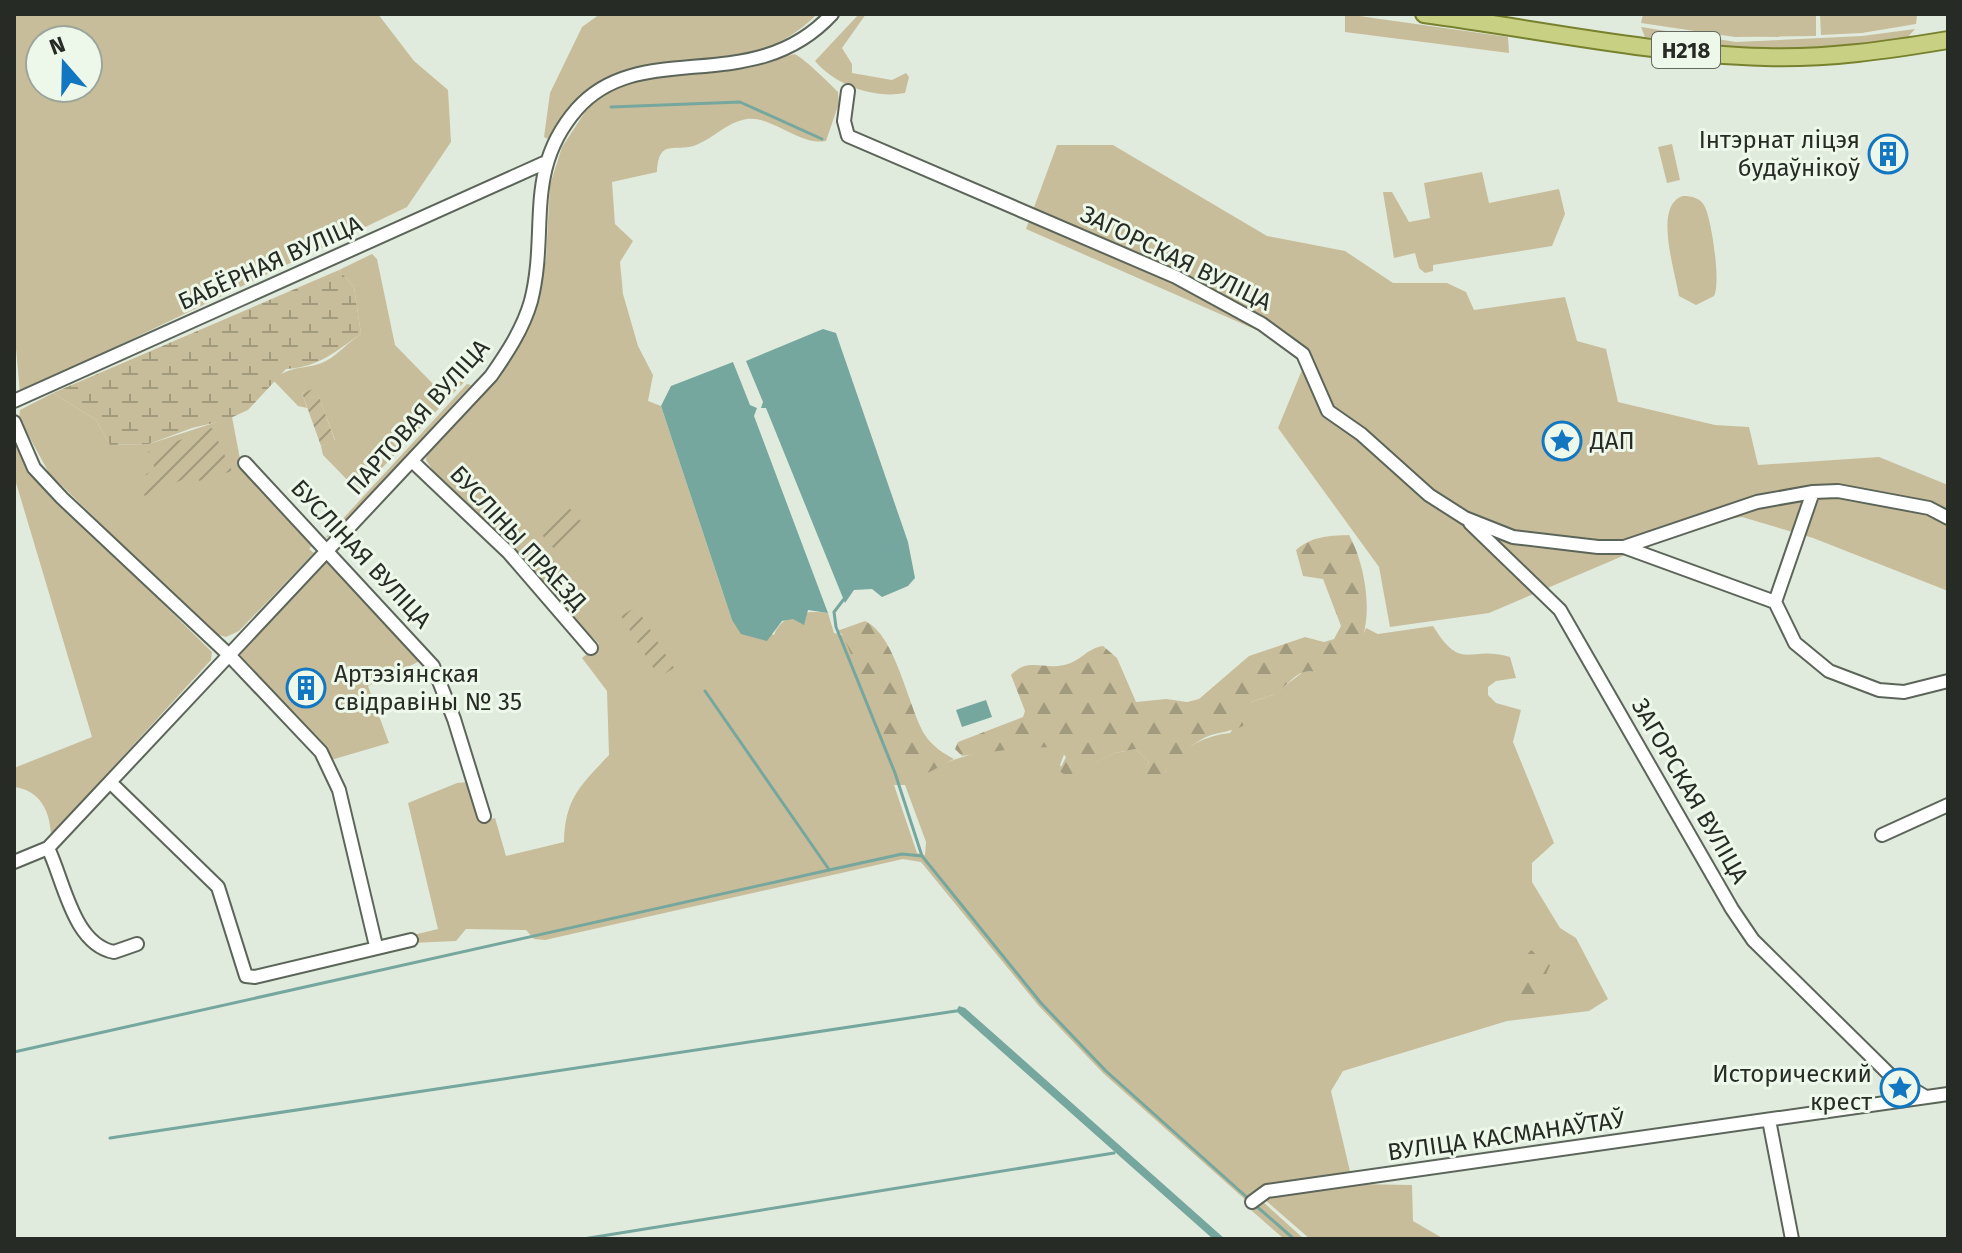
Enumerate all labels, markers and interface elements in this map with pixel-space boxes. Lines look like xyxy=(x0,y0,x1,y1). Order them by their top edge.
north arrow xyxy=(24,24,104,104)
text: N xyxy=(46,30,69,61)
road number: Н218 xyxy=(1652,32,1720,68)
place label: Інтэрнат ліцэя будаўнікоў xyxy=(1699,126,1860,182)
building icon: Інтэрнат ліцэя будаўнікоў xyxy=(1867,133,1909,175)
street label: ЗАГОРСКАЯ ВУЛІЦА xyxy=(1076,200,1276,316)
street label: БАБЁРНАЯ ВУЛІЦА xyxy=(174,210,366,316)
street label: ПАРТОВАЯ ВУЛІЦА xyxy=(341,333,495,501)
place icon: ДАП xyxy=(1541,420,1583,462)
place label: ДАП xyxy=(1589,427,1635,455)
street label: БУСЛІНЫ ПРАЕЗД xyxy=(444,460,592,616)
street label: БУСЛІНАЯ ВУЛІЦА xyxy=(285,474,437,634)
place label: Артэзіянская свідравіны № 35 xyxy=(334,660,522,716)
building icon: Артэзіянская свідравіны № 35 xyxy=(285,667,327,709)
street label: ЗАГОРСКАЯ ВУЛІЦА xyxy=(1626,694,1754,889)
place label: Исторический крест xyxy=(1712,1060,1872,1116)
place icon: Исторический крест xyxy=(1879,1067,1921,1109)
street label: ВУЛІЦА КАСМАНАЎТАЎ xyxy=(1386,1104,1627,1167)

